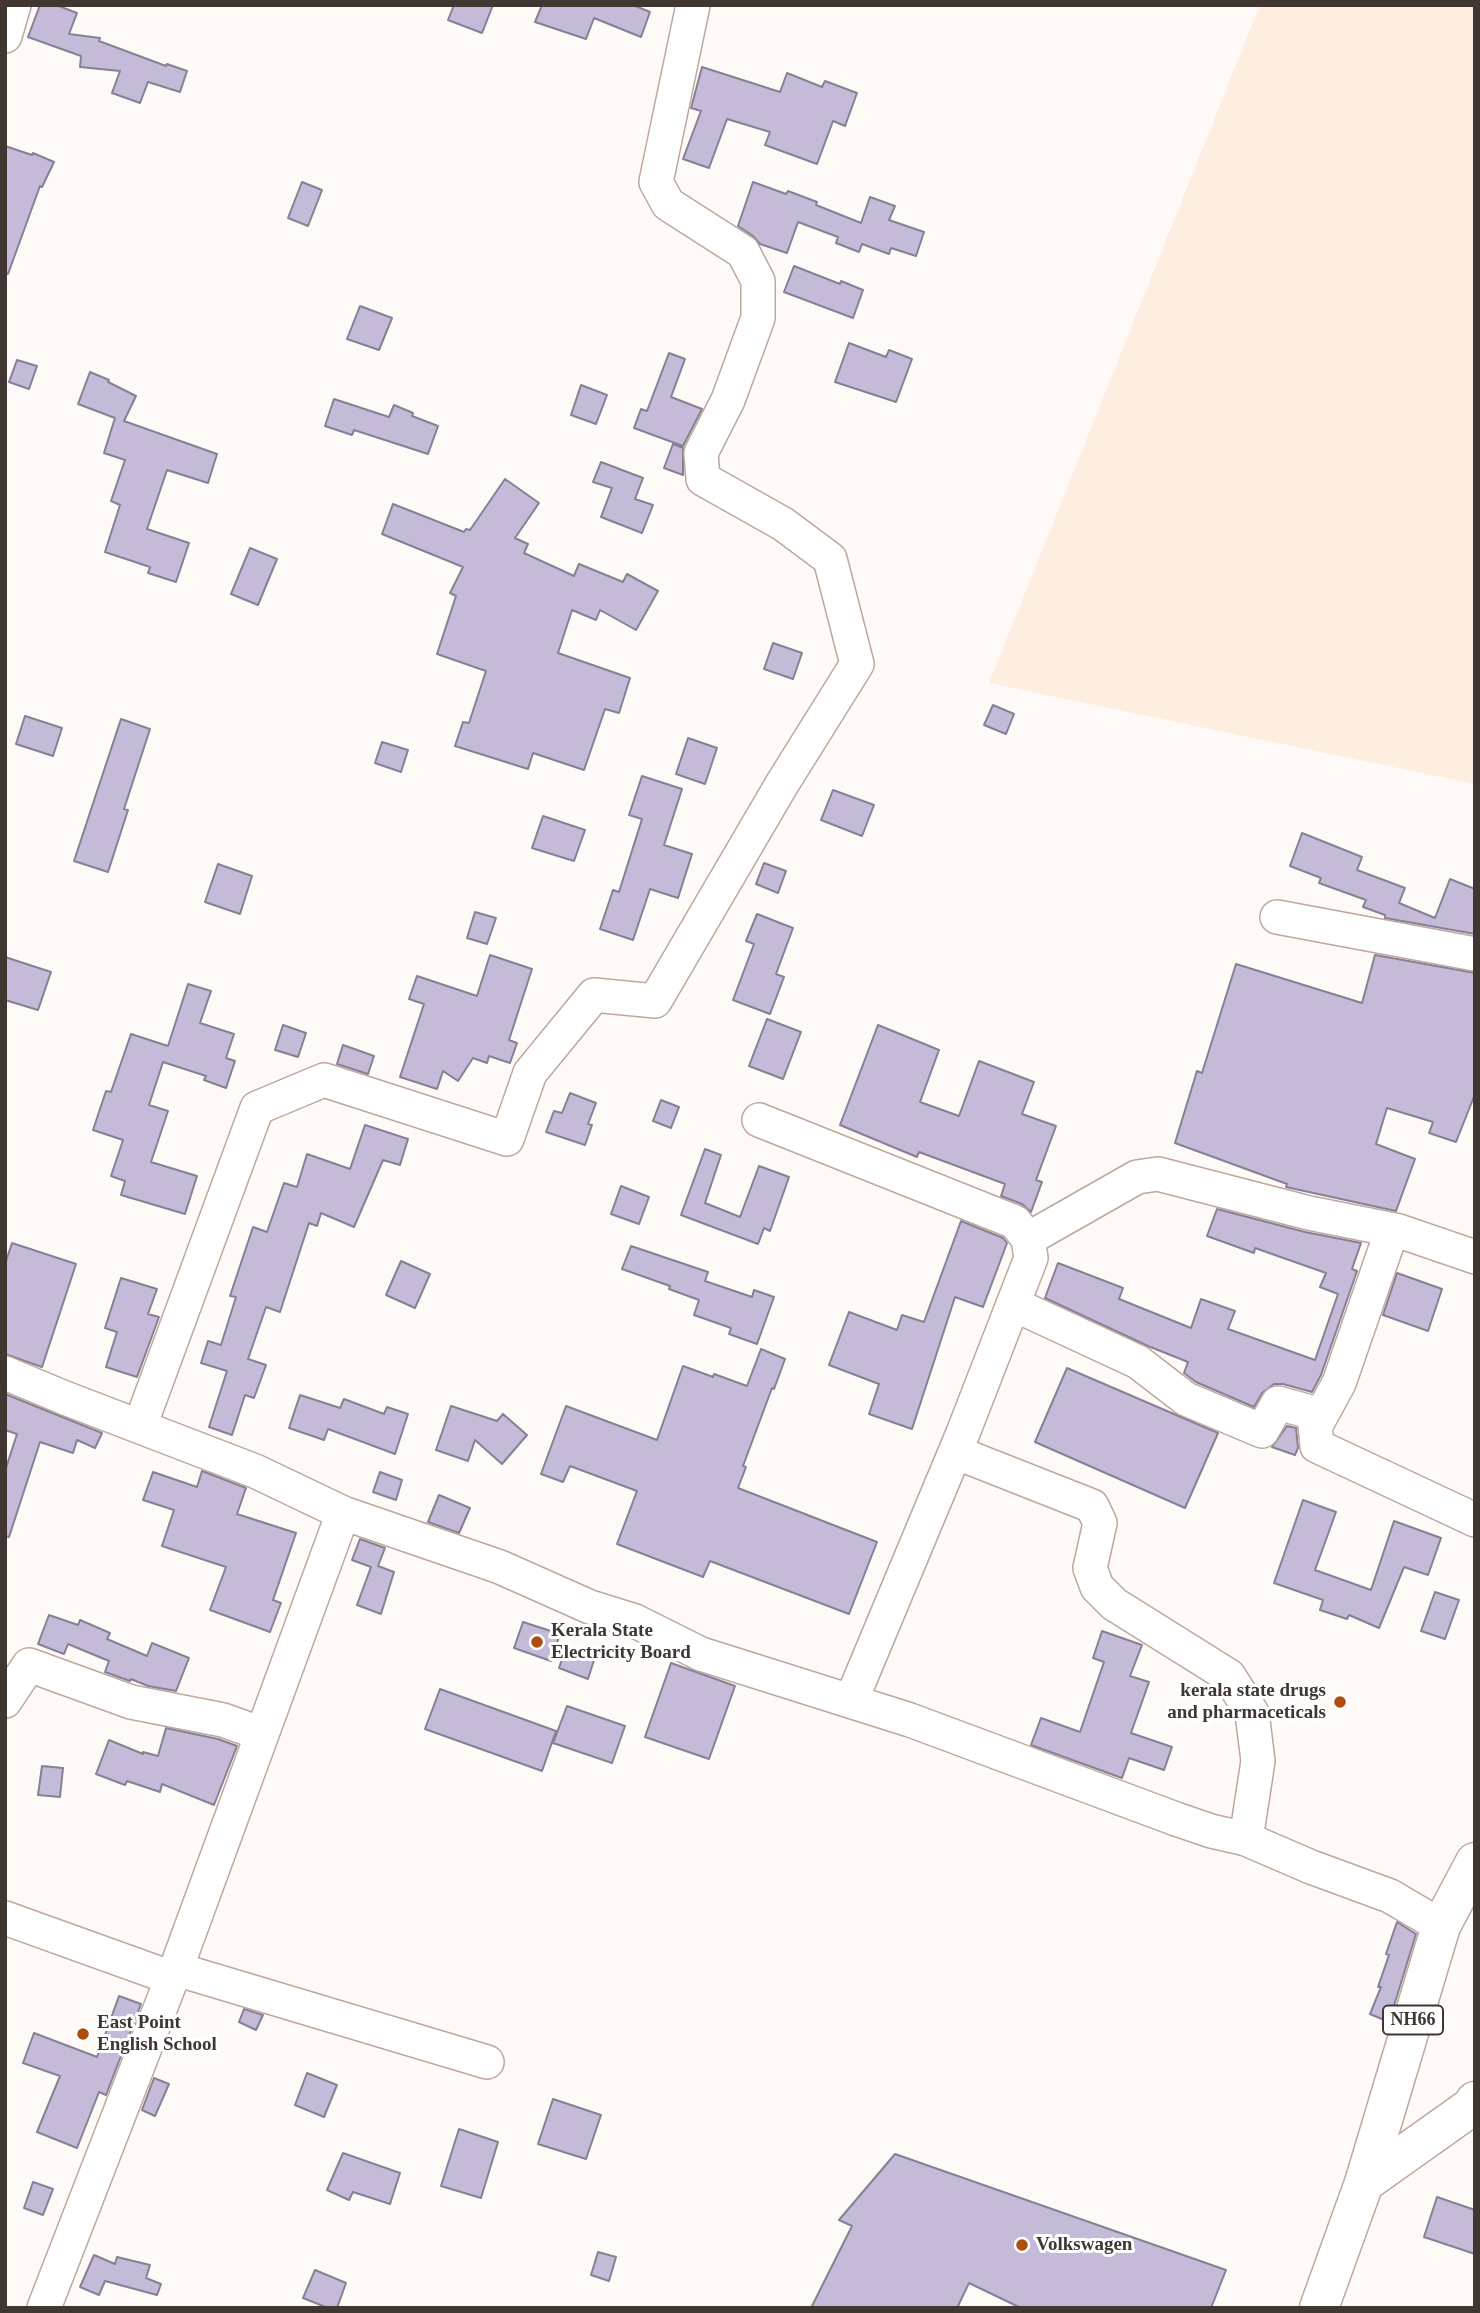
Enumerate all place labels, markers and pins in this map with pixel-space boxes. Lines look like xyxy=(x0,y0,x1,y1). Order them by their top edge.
place label: Kerala State Electricity Board xyxy=(551,1620,691,1664)
marker: Kerala State Electricity Board xyxy=(529,1634,545,1650)
place label: kerala state drugs and pharmaceticals xyxy=(1167,1680,1326,1724)
marker: kerala state drugs and pharmaceticals xyxy=(1332,1694,1348,1710)
place label: East Point English School xyxy=(97,2012,217,2056)
marker: East Point English School xyxy=(75,2026,91,2042)
place label: Volkswagen xyxy=(1036,2234,1132,2256)
marker: Volkswagen xyxy=(1014,2237,1030,2253)

